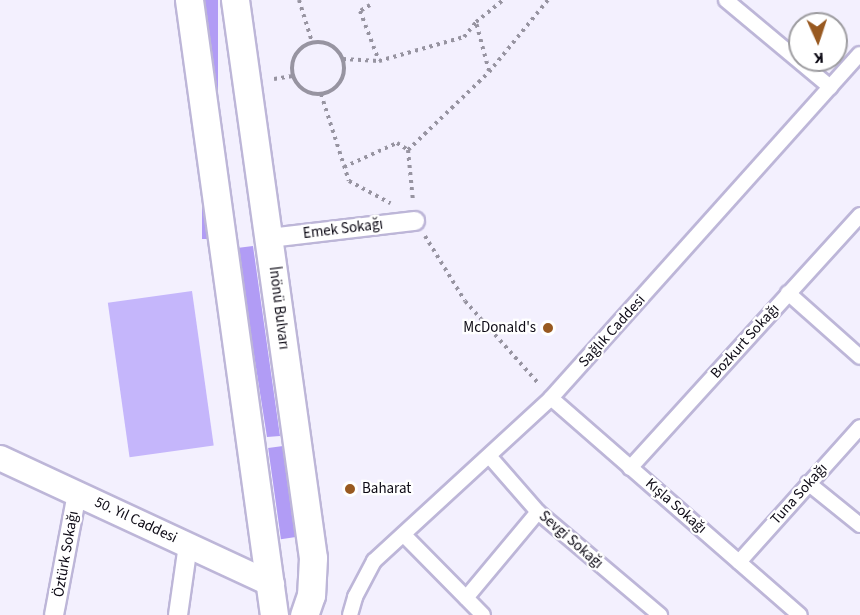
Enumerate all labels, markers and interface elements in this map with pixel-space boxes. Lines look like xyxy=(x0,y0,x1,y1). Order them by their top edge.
north arrow xyxy=(788,12,848,72)
text: K xyxy=(813,47,824,69)
street label: Emek Sokağı xyxy=(302,215,384,243)
street label: İnönü Bulvarı xyxy=(265,265,293,351)
street label: Sağlık Caddesi xyxy=(575,291,649,371)
street label: Bozkurt Sokağı xyxy=(707,300,783,382)
place label: McDonald's xyxy=(463,319,536,337)
marker: McDonald's xyxy=(541,321,555,335)
street label: Tuna Sokağı xyxy=(767,460,831,528)
street label: Kışla Sokağı xyxy=(642,475,710,537)
place label: Baharat xyxy=(362,480,411,498)
marker: Baharat xyxy=(343,482,357,496)
street label: 50. Yıl Caddesi xyxy=(92,493,180,547)
street label: Sevgi Sokağı xyxy=(535,507,607,573)
street label: Öztürk Sokağı xyxy=(50,509,82,599)

